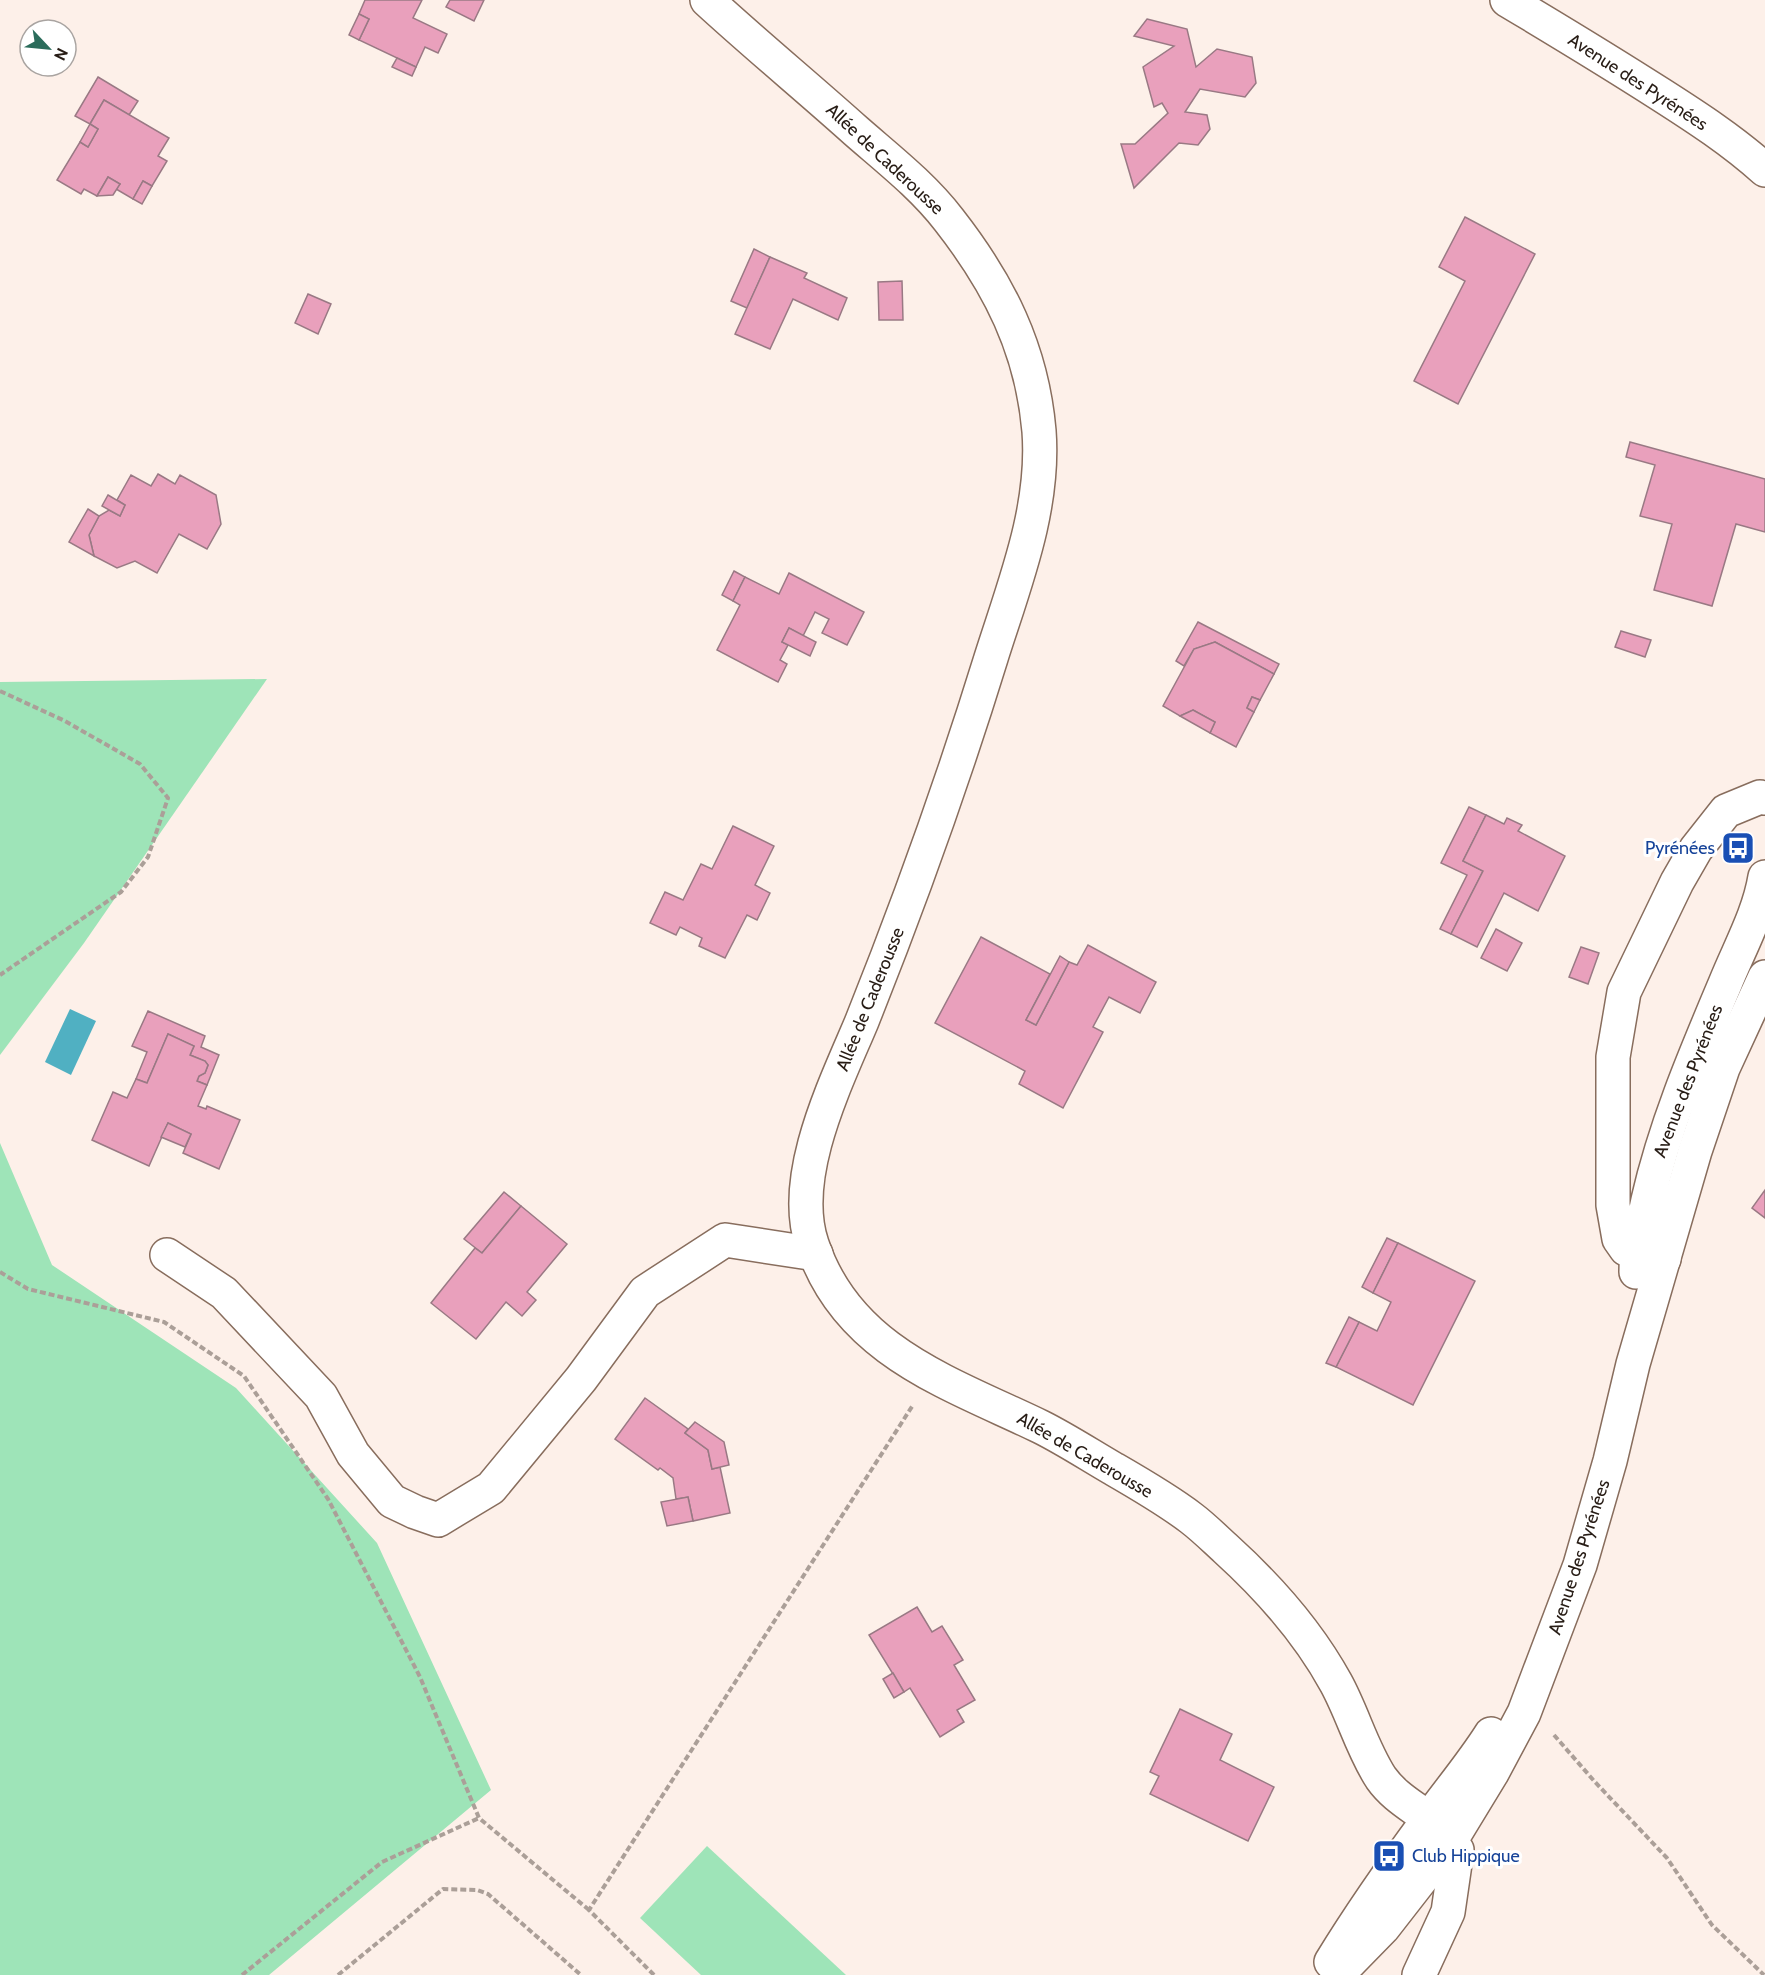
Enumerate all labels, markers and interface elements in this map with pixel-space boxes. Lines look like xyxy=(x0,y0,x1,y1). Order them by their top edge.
north arrow xyxy=(18,18,78,78)
street label: Avenue des Pyrénées xyxy=(1564,29,1712,135)
text: N xyxy=(50,45,72,64)
street label: Allée de Caderousse xyxy=(822,99,948,219)
bus stop icon: Pyrénées xyxy=(1720,830,1756,866)
place label: Pyrénées xyxy=(1645,837,1715,859)
street label: Allée de Caderousse xyxy=(831,924,909,1074)
street label: Avenue des Pyrénées xyxy=(1649,1002,1727,1160)
street label: Allée de Caderousse xyxy=(1013,1407,1157,1503)
street label: Avenue des Pyrénées xyxy=(1544,1477,1614,1637)
bus stop icon: Club Hippique xyxy=(1371,1838,1407,1874)
place label: Club Hippique xyxy=(1412,1845,1520,1867)

